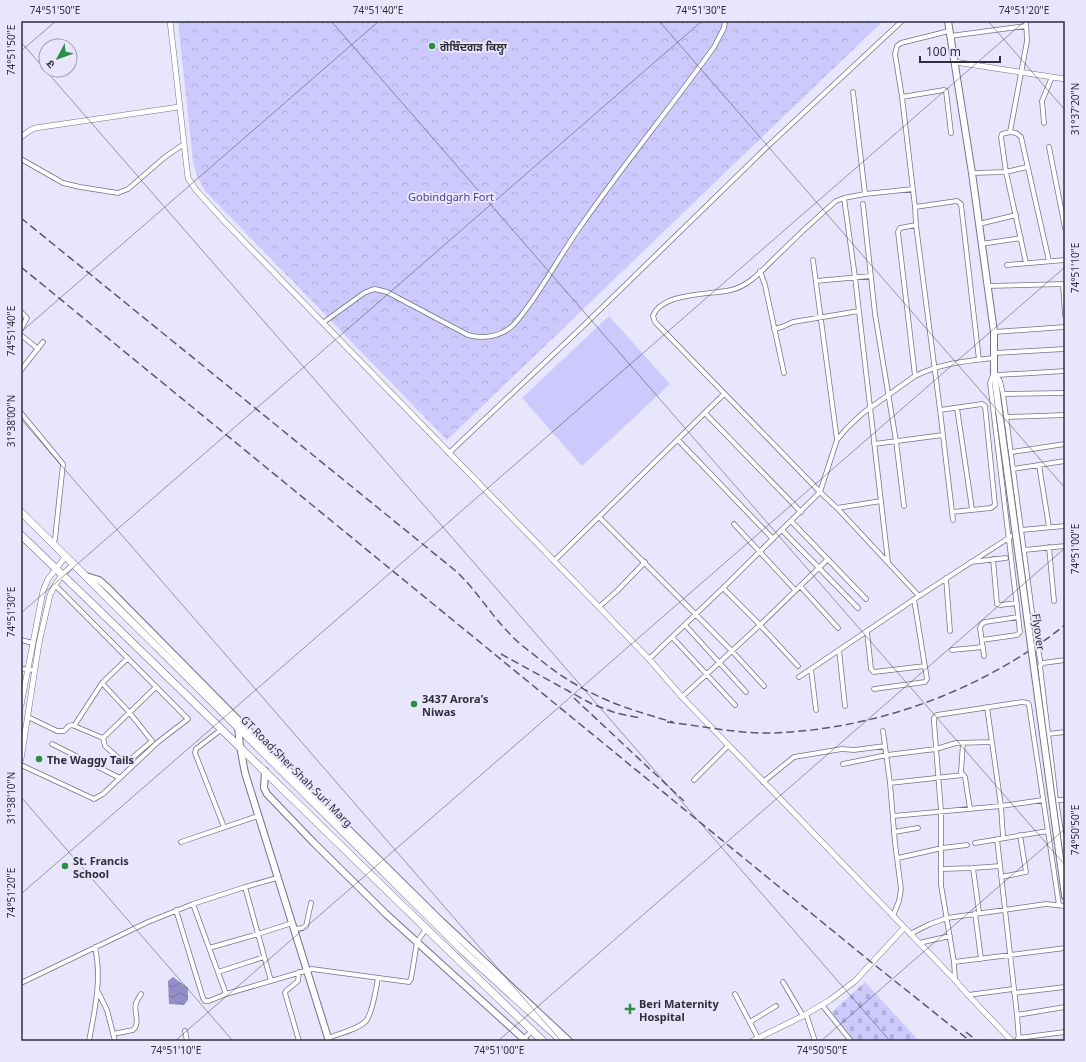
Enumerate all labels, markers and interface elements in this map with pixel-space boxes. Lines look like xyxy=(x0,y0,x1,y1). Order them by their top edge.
text: 74°51'50"E xyxy=(30,3,80,17)
text: 74°51'40"E xyxy=(353,3,403,17)
text: 74°51'30"E xyxy=(676,3,726,17)
text: 74°51'20"E xyxy=(999,3,1049,17)
text: 74°51'50"E xyxy=(4,25,18,75)
north arrow xyxy=(38,38,78,78)
scale bar xyxy=(920,38,1000,64)
place label: ਗੋਬਿੰਦਗੜ ਕਿਲ੍ਹਾ xyxy=(439,39,507,56)
marker: ਗੋਬਿੰਦਗੜ ਕਿਲ੍ਹਾ xyxy=(427,41,437,51)
text: 100 m xyxy=(926,43,961,60)
text: उ xyxy=(42,57,58,72)
text: 31°37'20"N xyxy=(1068,83,1082,135)
park label: Gobindgarh Fort xyxy=(408,189,494,204)
text: 74°51'10"E xyxy=(1068,243,1082,293)
text: 74°51'40"E xyxy=(4,306,18,356)
text: 31°38'00"N xyxy=(4,395,18,447)
text: 74°51'00"E xyxy=(1068,524,1082,574)
text: 74°51'30"E xyxy=(4,587,18,637)
street label: Flyover xyxy=(1029,613,1049,652)
place label: 3437 Arora's Niwas xyxy=(422,691,489,719)
marker: 3437 Arora's Niwas xyxy=(409,699,419,709)
street label: GT Road;Sher Shah Suri Marg xyxy=(238,712,356,830)
place label: The Waggy Tails xyxy=(47,752,135,767)
marker: The Waggy Tails xyxy=(34,754,44,764)
text: 31°38'10"N xyxy=(4,772,18,824)
text: 74°50'50"E xyxy=(1068,805,1082,855)
place label: St. Francis School xyxy=(73,853,129,881)
marker: St. Francis School xyxy=(60,861,70,871)
text: 74°51'20"E xyxy=(4,868,18,918)
place label: Beri Maternity Hospital xyxy=(639,996,719,1024)
marker: Beri Maternity Hospital xyxy=(624,1003,636,1015)
text: 74°51'10"E xyxy=(151,1043,201,1057)
text: 74°51'00"E xyxy=(474,1043,524,1057)
text: 74°50'50"E xyxy=(797,1043,847,1057)

